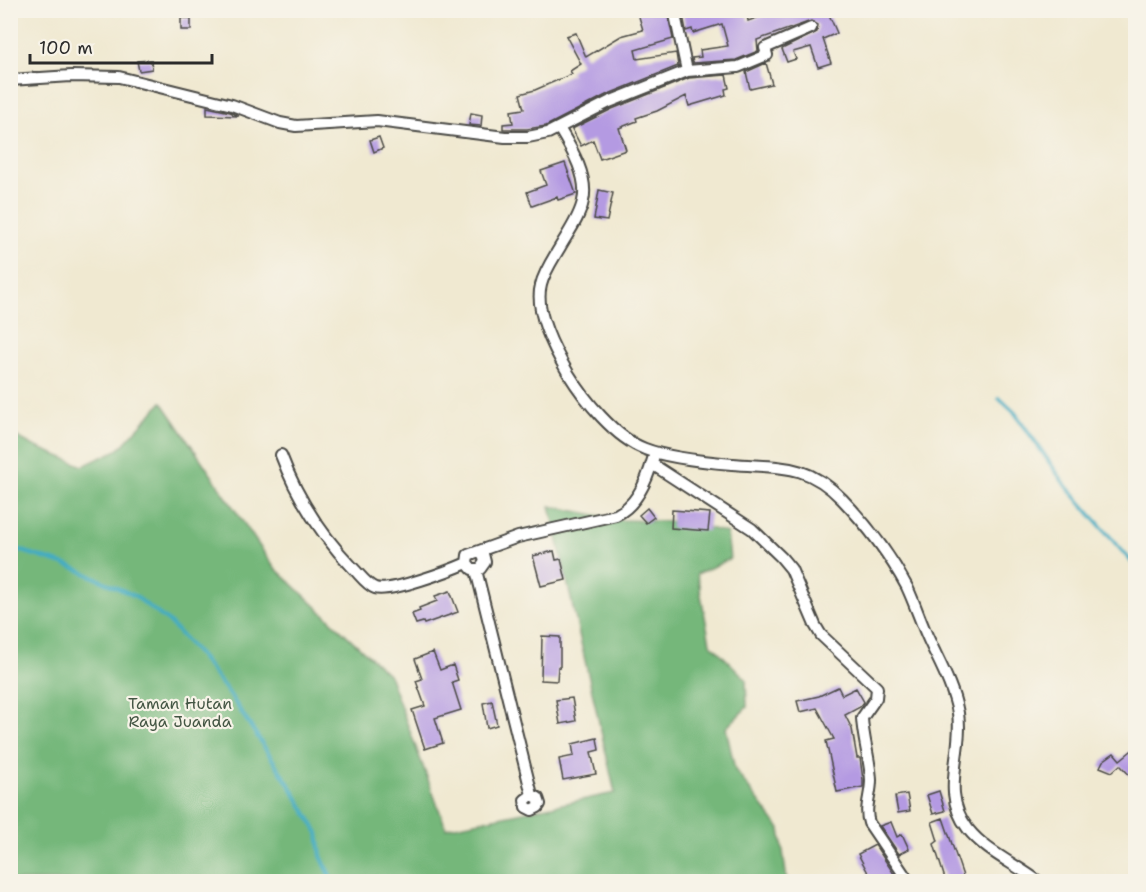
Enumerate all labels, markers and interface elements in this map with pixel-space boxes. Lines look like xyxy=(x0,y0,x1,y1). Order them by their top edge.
scale bar xyxy=(30,27,212,65)
text: 100 m xyxy=(39,36,93,60)
park label: Taman Hutan Raya Juanda xyxy=(128,693,232,732)

